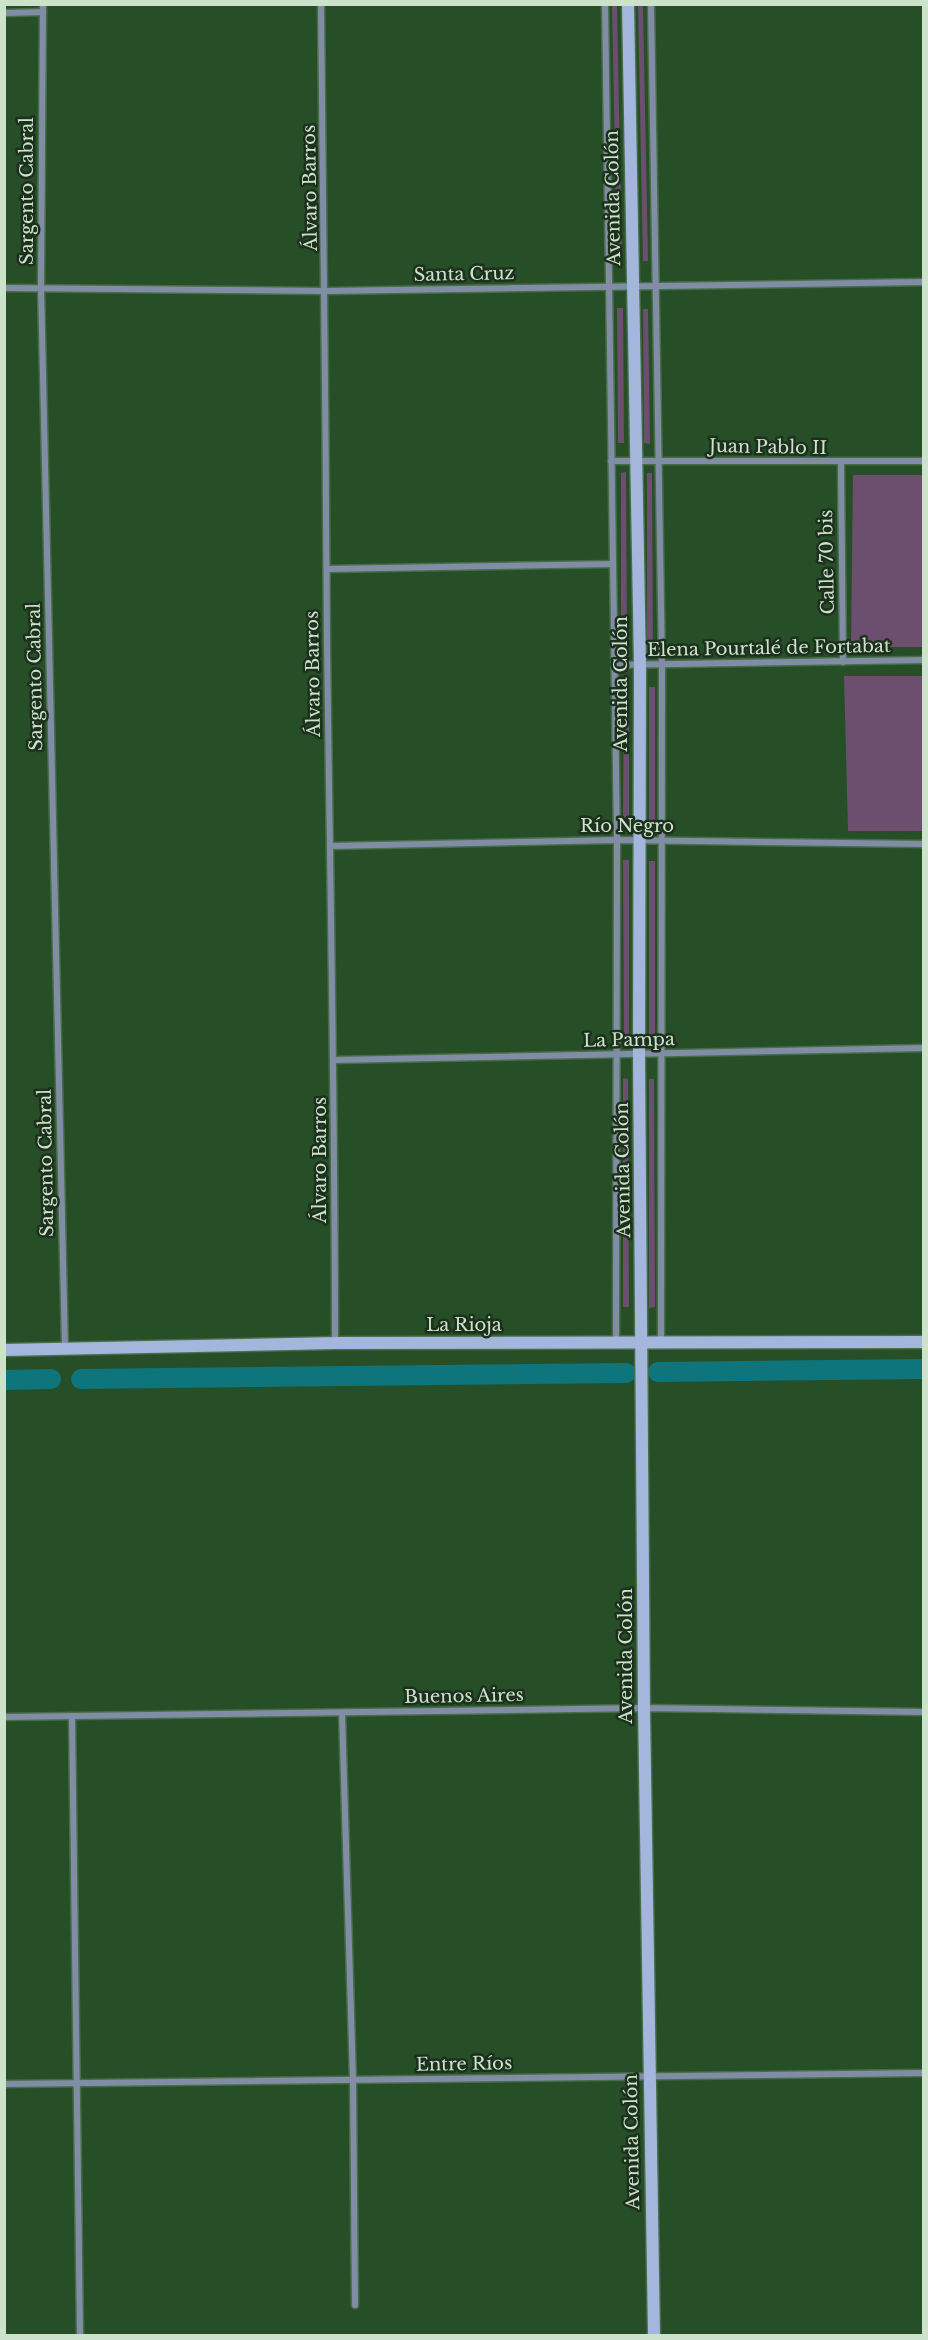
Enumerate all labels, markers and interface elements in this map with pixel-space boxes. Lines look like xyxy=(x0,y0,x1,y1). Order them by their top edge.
street label: Sargento Cabral xyxy=(16,117,38,265)
street label: Álvaro Barros xyxy=(297,125,322,252)
street label: Avenida Colón xyxy=(601,130,625,267)
street label: Santa Cruz xyxy=(413,262,515,286)
street label: Juan Pablo II xyxy=(707,435,827,459)
street label: Calle 70 bis xyxy=(815,509,839,615)
street label: Sargento Cabral xyxy=(23,603,47,751)
street label: Álvaro Barros xyxy=(300,611,325,738)
street label: Avenida Colón xyxy=(610,616,632,753)
street label: Elena Pourtalé de Fortabat xyxy=(647,635,891,661)
street label: Río Negro xyxy=(580,815,674,837)
street label: La Pampa xyxy=(583,1028,675,1052)
street label: Sargento Cabral xyxy=(34,1089,58,1237)
street label: Álvaro Barros xyxy=(308,1097,331,1224)
street label: Avenida Colón xyxy=(611,1102,635,1239)
street label: La Rioja xyxy=(426,1314,502,1336)
street label: Avenida Colón xyxy=(615,1588,637,1725)
street label: Buenos Aires xyxy=(404,1684,524,1708)
street label: Entre Ríos xyxy=(416,2052,512,2076)
street label: Avenida Colón xyxy=(620,2074,644,2211)

